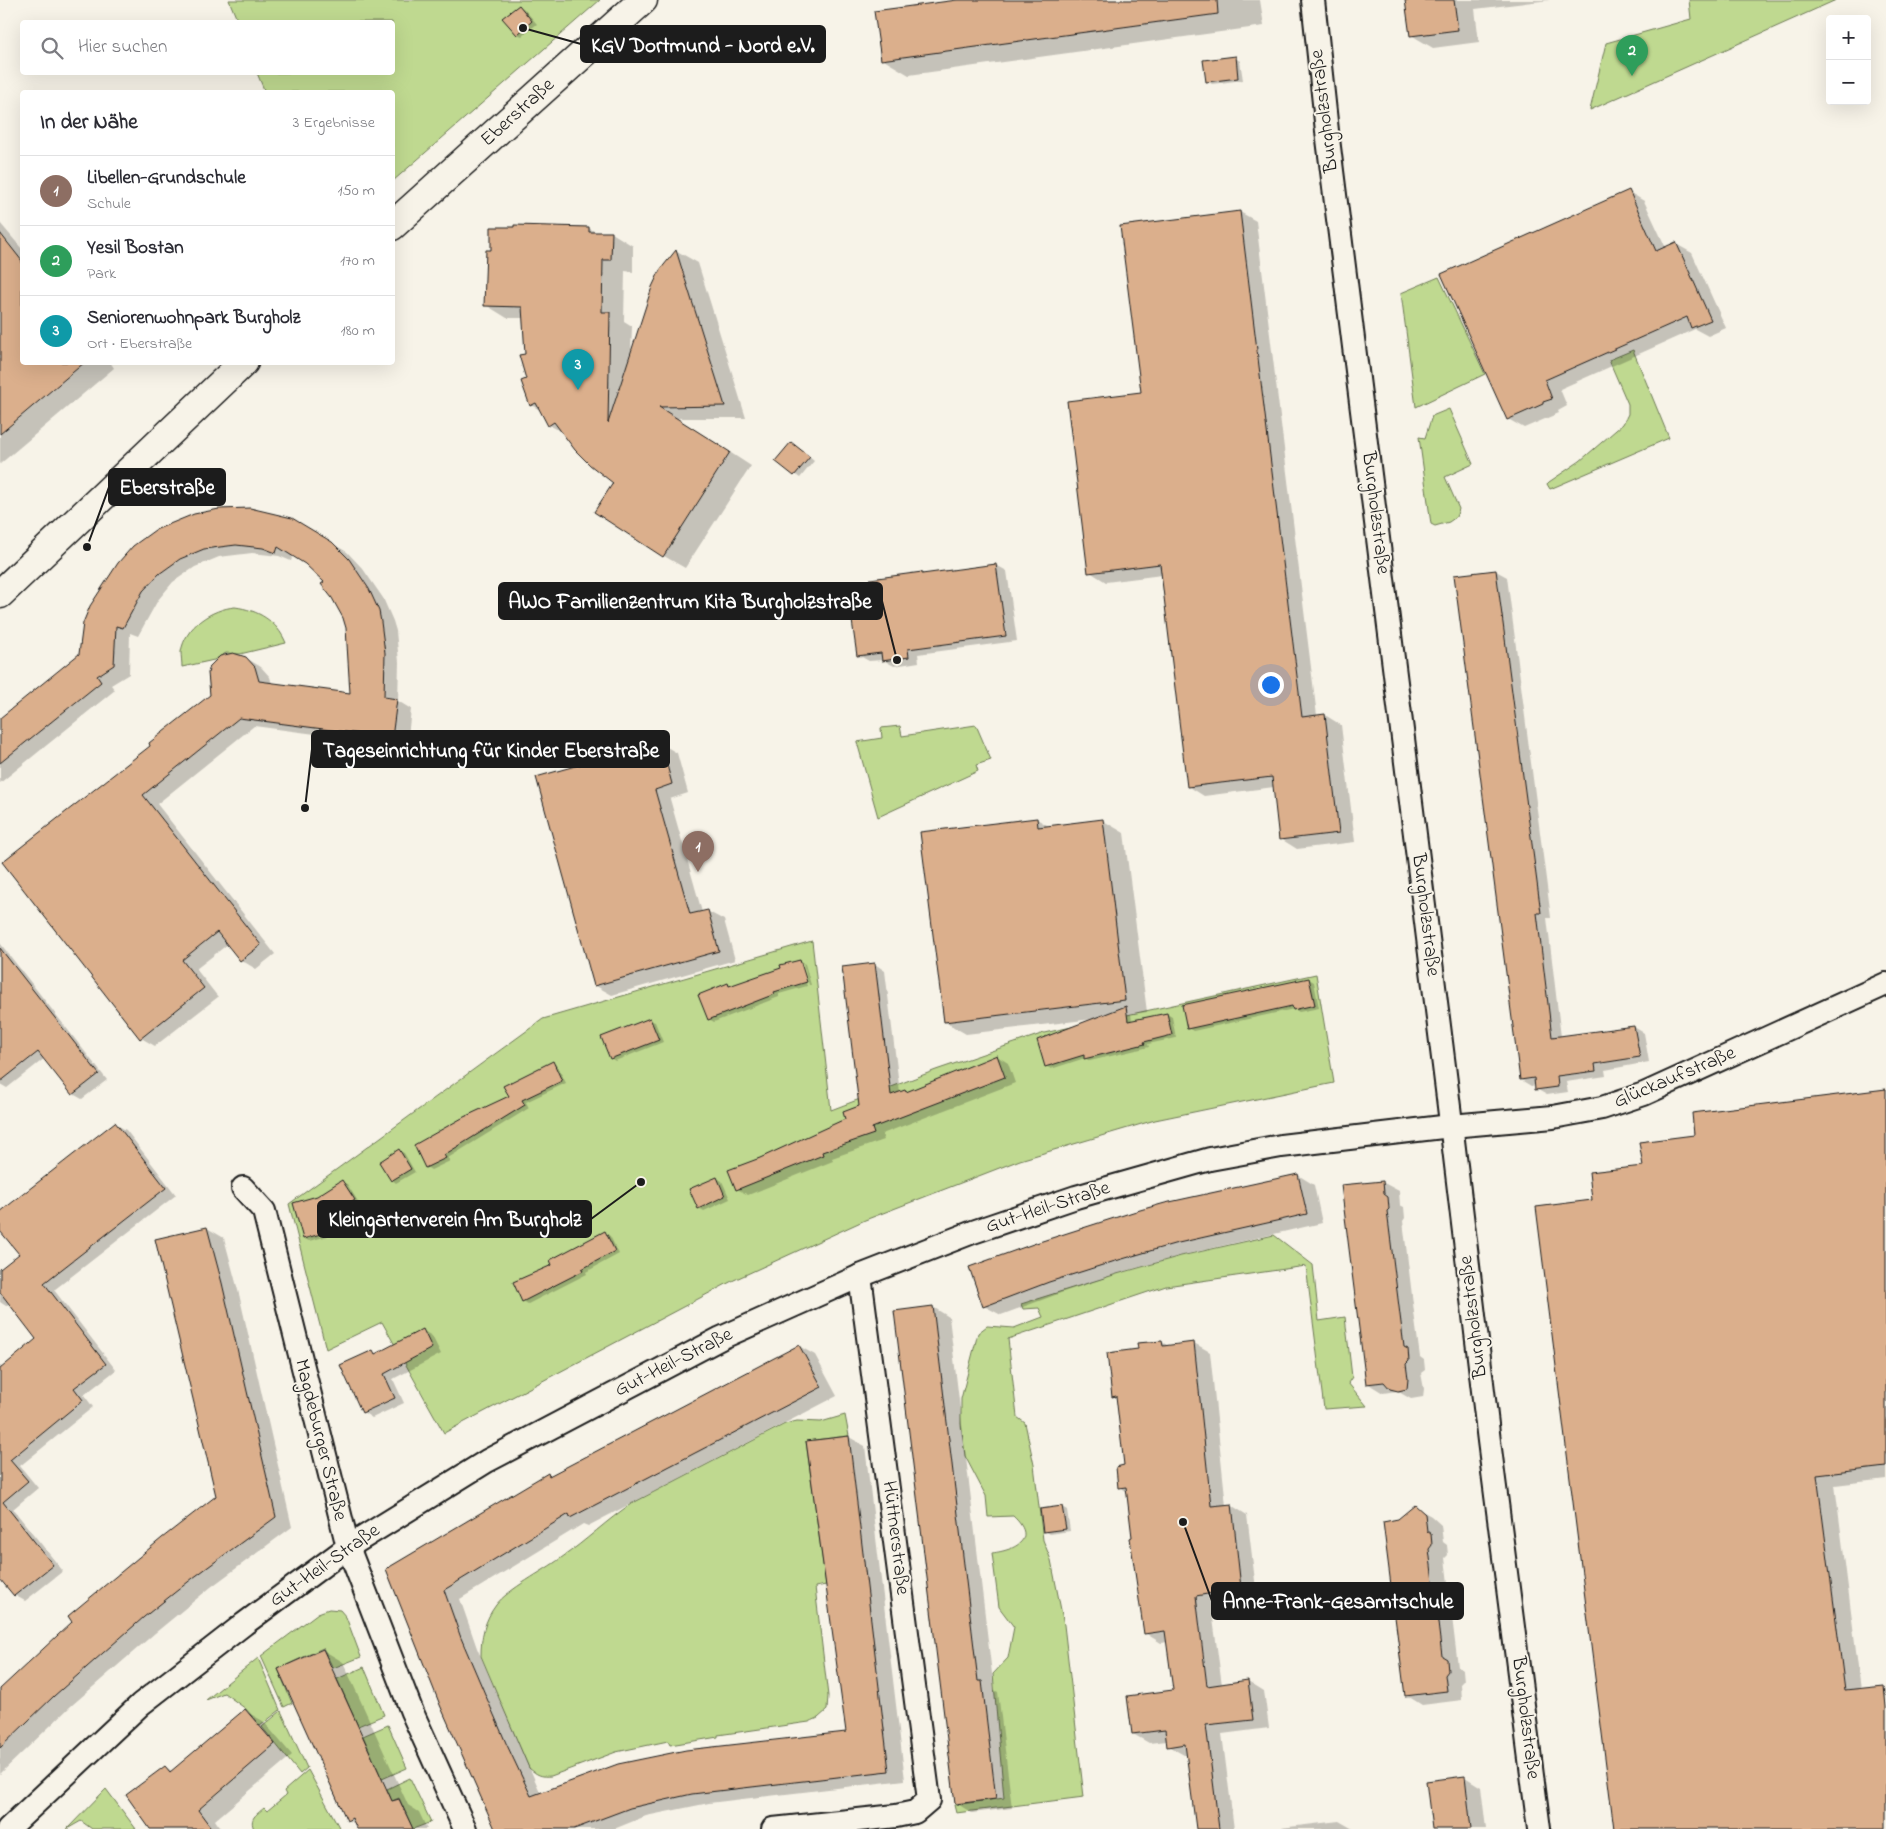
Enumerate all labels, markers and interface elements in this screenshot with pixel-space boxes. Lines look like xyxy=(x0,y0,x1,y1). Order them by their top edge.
map controls xyxy=(1826,15,1871,105)
button: + xyxy=(1826,15,1871,60)
search box xyxy=(20,20,395,75)
callout: KGV Dortmund - Nord e.V. xyxy=(581,26,825,62)
text: KGV Dortmund - Nord e.V. xyxy=(591,32,816,62)
icon: search xyxy=(38,34,66,62)
text: Hier suchen xyxy=(78,34,167,61)
pin: 2 xyxy=(1616,35,1648,76)
street label: Burgholzstraße xyxy=(1303,48,1348,175)
button: − xyxy=(1826,60,1871,105)
street label: Eberstraße xyxy=(474,72,562,154)
text: In der Nähe xyxy=(40,108,138,138)
text: 3 Ergebnisse xyxy=(293,111,375,135)
text: Libellen-Grundschule xyxy=(87,165,246,192)
text: 1 xyxy=(53,179,59,203)
text: 150 m xyxy=(337,179,375,203)
text: Schule xyxy=(87,192,131,216)
text: Yesil Bostan xyxy=(87,235,184,262)
text: 2 xyxy=(52,249,60,273)
text: 170 m xyxy=(340,249,375,273)
text: Park xyxy=(87,262,116,286)
text: Seniorenwohnpark Burgholz xyxy=(87,305,300,332)
text: 3 xyxy=(53,319,59,343)
text: 180 m xyxy=(341,319,375,343)
text: Ort · Eberstraße xyxy=(87,332,192,356)
pin: 3 xyxy=(562,349,594,390)
street label: Burgholzstraße xyxy=(1352,449,1397,576)
callout: Eberstraße xyxy=(109,469,225,505)
text: Eberstraße xyxy=(119,474,215,504)
callout: AWO Familienzentrum Kita Burgholzstraße xyxy=(499,583,882,619)
text: AWO Familienzentrum Kita Burgholzstraße xyxy=(508,588,872,620)
your location xyxy=(1258,672,1284,698)
callout: Tageseinrichtung für Kinder Eberstraße xyxy=(312,731,669,767)
text: Tageseinrichtung für Kinder Eberstraße xyxy=(323,737,660,769)
pin: 1 xyxy=(682,831,714,872)
street label: Burgholzstraße xyxy=(1402,851,1447,978)
street label: Glückaufstraße xyxy=(1610,1039,1740,1117)
street label: Gut-Heil-Straße xyxy=(982,1174,1114,1242)
callout: Kleingartenverein Am Burgholz xyxy=(318,1201,591,1237)
text: Kleingartenverein Am Burgholz xyxy=(328,1206,583,1238)
street label: Burgholzstraße xyxy=(1452,1254,1497,1381)
street label: Gut-Heil-Straße xyxy=(610,1321,738,1405)
street label: Magdeburger Straße xyxy=(285,1356,354,1524)
street label: Hüttnerstraße xyxy=(874,1479,916,1597)
street label: Gut-Heil-Straße xyxy=(264,1517,386,1615)
callout: Anne-Frank-Gesamtschule xyxy=(1212,1583,1463,1619)
text: Anne-Frank-Gesamtschule xyxy=(1223,1588,1454,1618)
street label: Burgholzstraße xyxy=(1502,1654,1547,1781)

